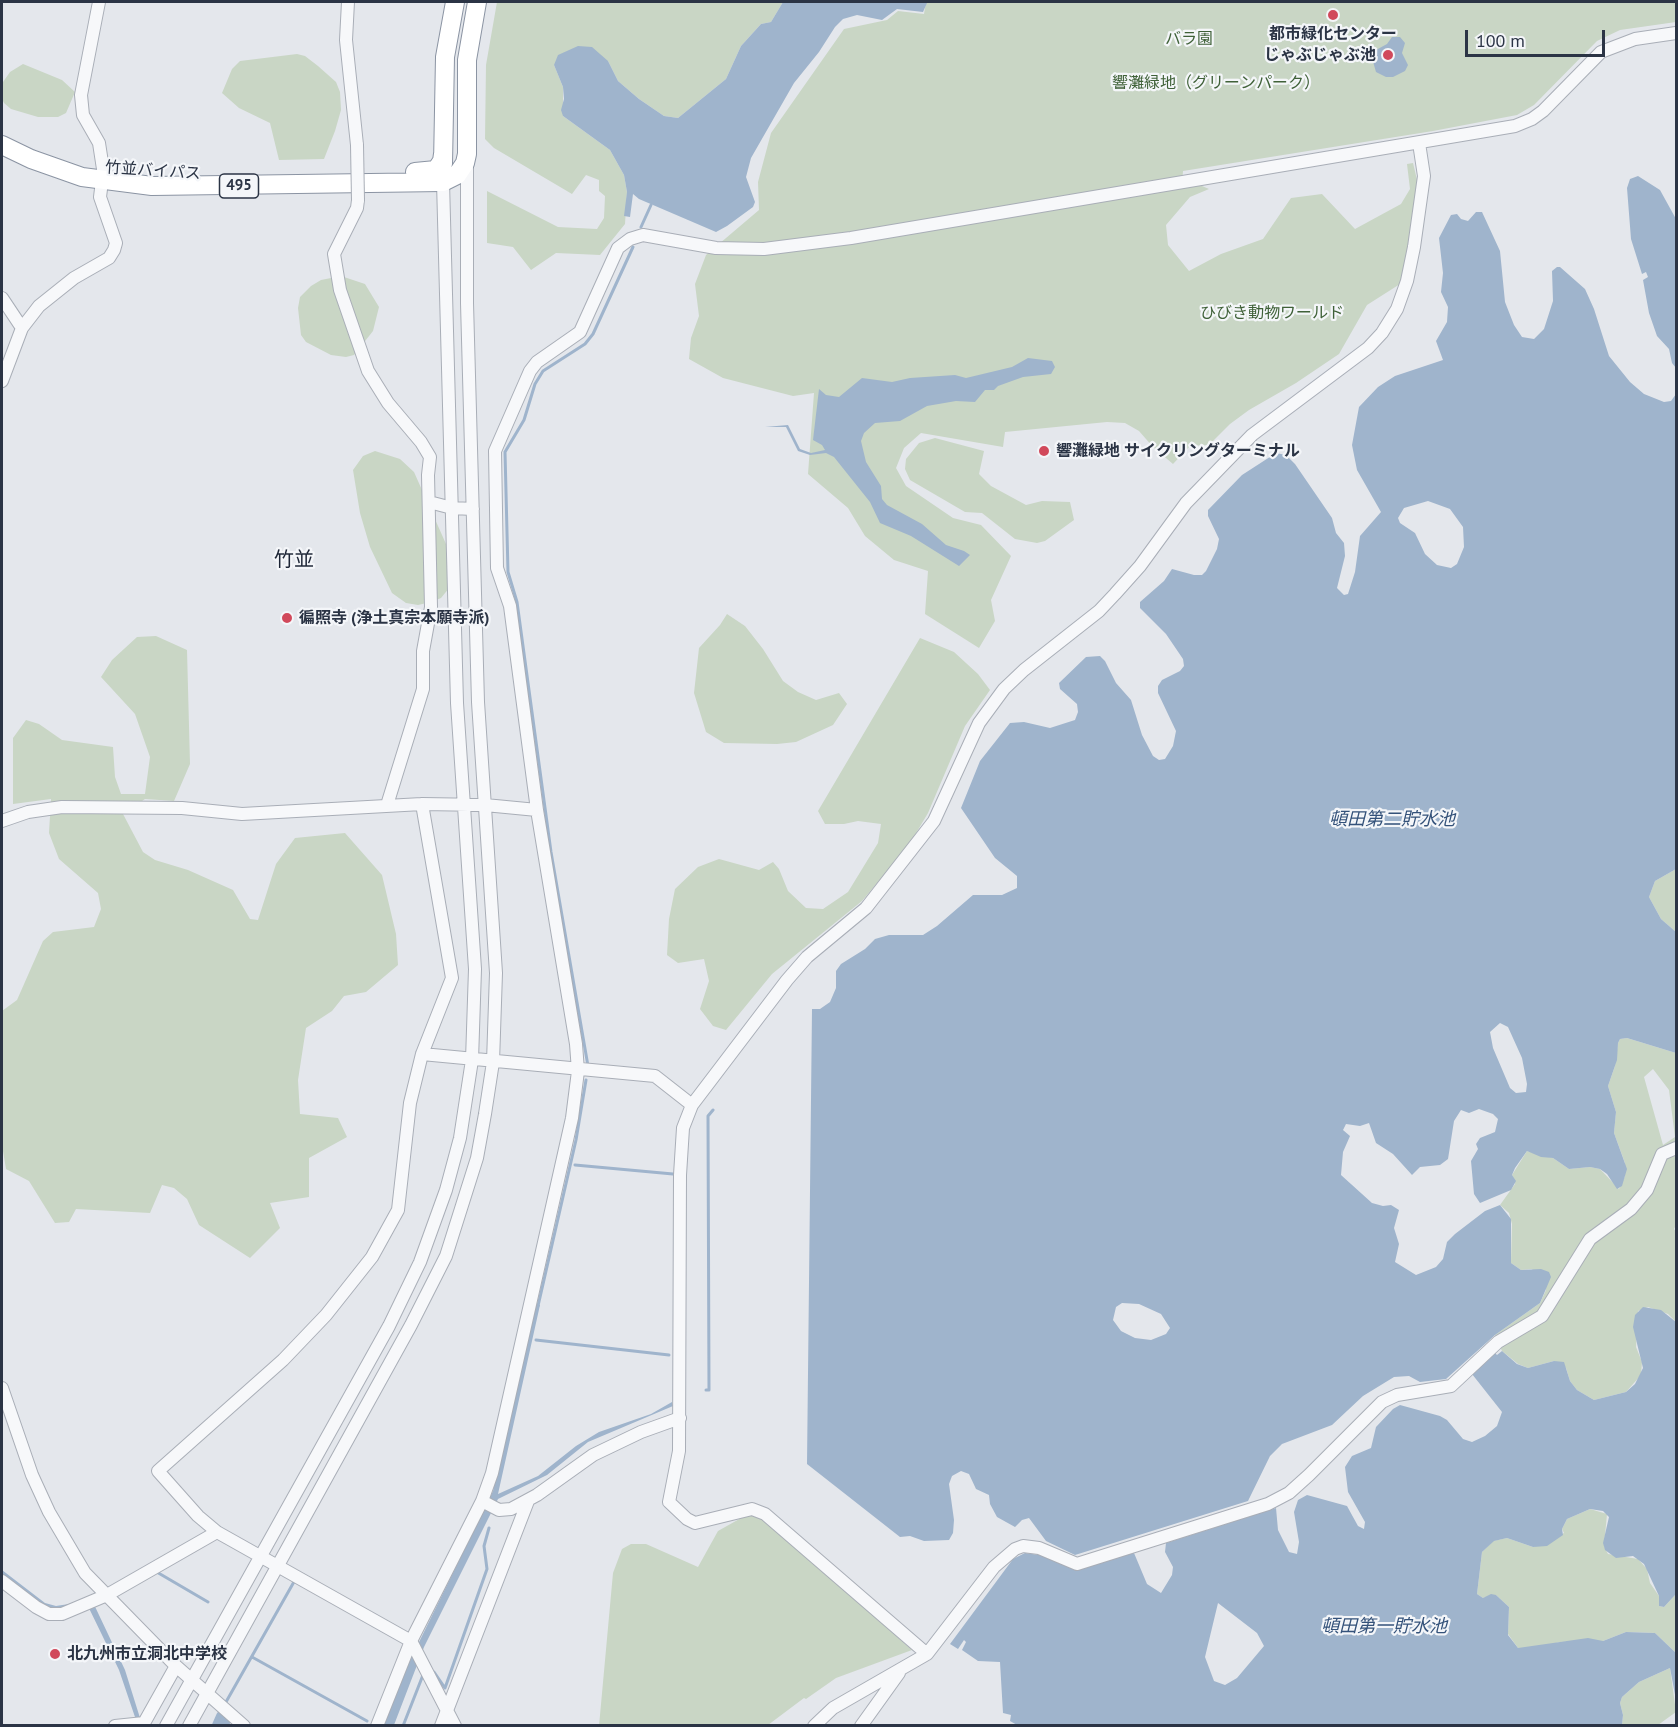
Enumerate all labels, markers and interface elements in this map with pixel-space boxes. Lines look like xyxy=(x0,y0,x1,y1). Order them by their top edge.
marker: 都市緑化センター xyxy=(1326,8,1340,22)
scale bar xyxy=(1468,18,1608,56)
place label: 都市緑化センター xyxy=(1269,24,1397,44)
park label: バラ園 xyxy=(1165,29,1213,49)
text: 100 m xyxy=(1476,29,1525,52)
place label: じゃぶじゃぶ池 xyxy=(1264,45,1376,65)
marker: じゃぶじゃぶ池 xyxy=(1381,48,1395,62)
park label: 響灘緑地（グリーンパーク） xyxy=(1112,73,1320,93)
street label: 竹並バイパス xyxy=(104,158,202,184)
road number: 495 xyxy=(220,174,258,198)
park label: ひびき動物ワールド xyxy=(1200,303,1344,323)
place label: 響灘緑地 サイクリングターミナル xyxy=(1056,441,1300,461)
marker: 響灘緑地 サイクリングターミナル xyxy=(1037,444,1051,458)
district label: 竹並 xyxy=(274,548,314,572)
place label: 徧照寺 (浄土真宗本願寺派) xyxy=(299,608,490,628)
marker: 徧照寺 (浄土真宗本願寺派) xyxy=(280,611,294,625)
water label: 頓田第二貯水池 xyxy=(1329,809,1455,831)
water label: 頓田第一貯水池 xyxy=(1321,1616,1447,1638)
place label: 北九州市立洞北中学校 xyxy=(67,1644,227,1664)
marker: 北九州市立洞北中学校 xyxy=(48,1647,62,1661)

